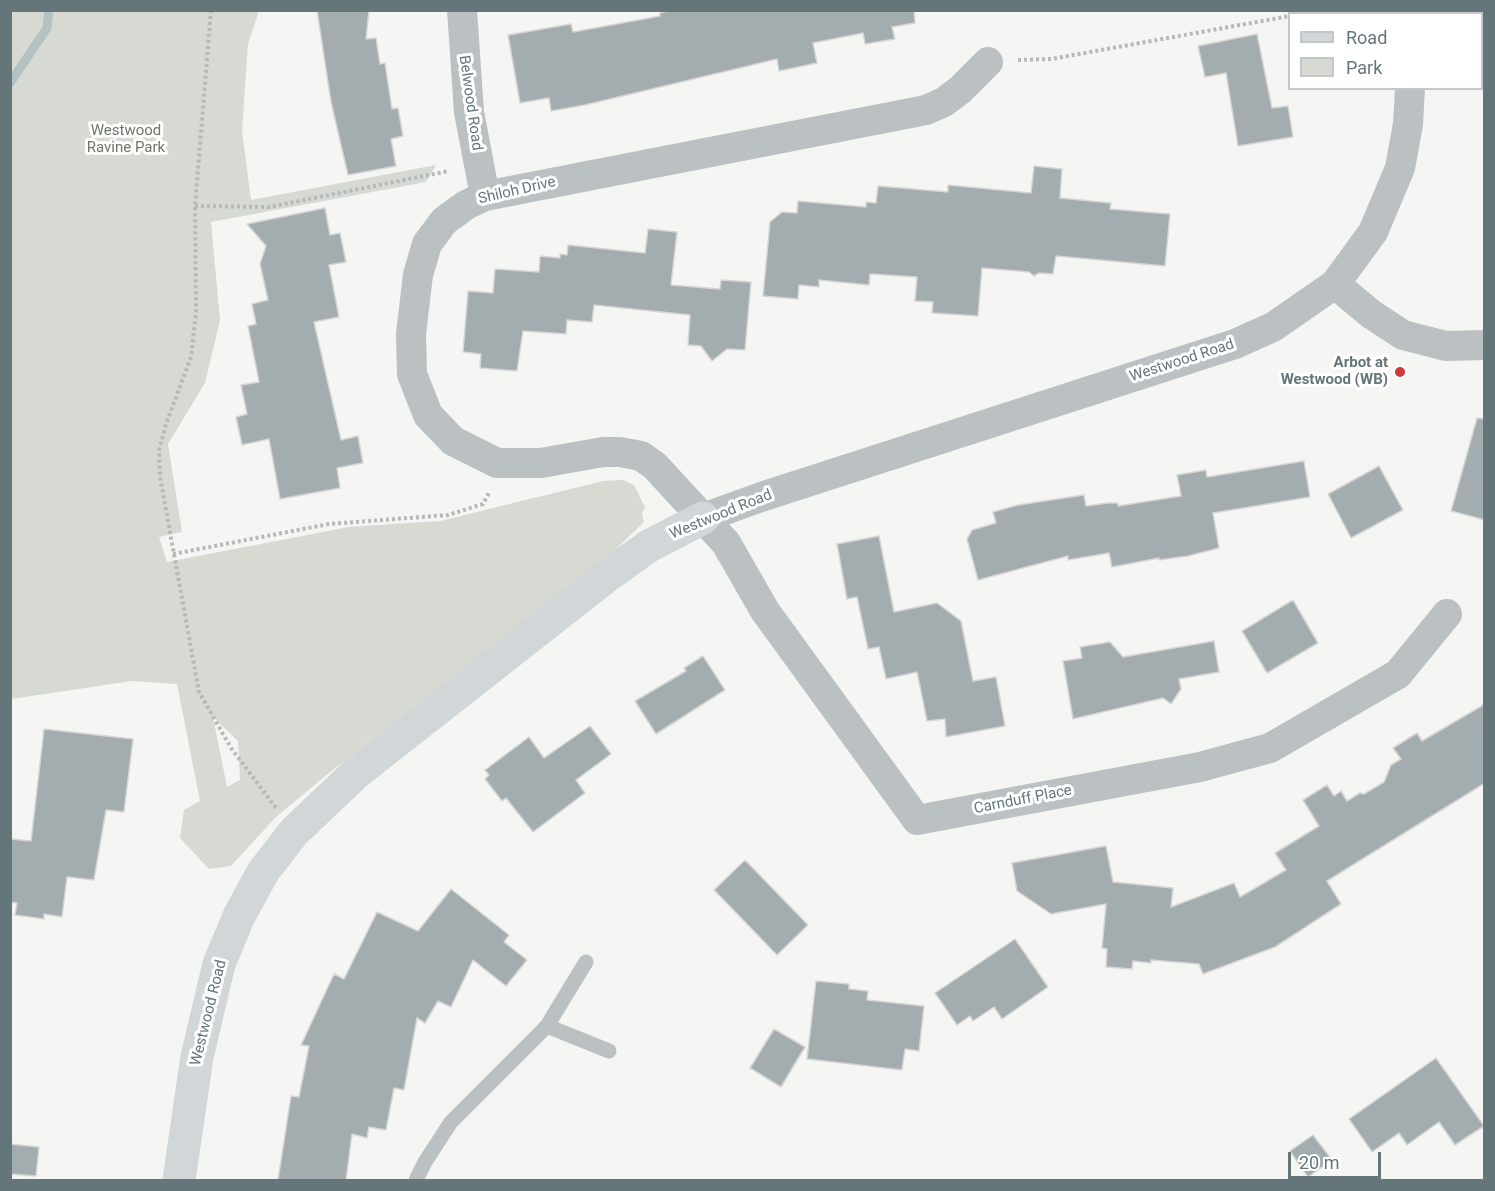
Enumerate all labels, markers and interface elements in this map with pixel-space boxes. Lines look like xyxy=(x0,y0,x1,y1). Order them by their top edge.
legend xyxy=(1288,12,1483,90)
text: Road xyxy=(1346,27,1387,48)
street label: Belwood Road xyxy=(454,54,486,152)
text: Park xyxy=(1346,57,1382,78)
park label: Westwood Ravine Park xyxy=(87,122,165,157)
street label: Shiloh Drive xyxy=(477,173,557,209)
street label: Westwood Road xyxy=(1128,336,1236,386)
place label: Arbot at Westwood (WB) xyxy=(1281,354,1388,389)
marker: Arbot at Westwood (WB) xyxy=(1393,365,1407,379)
street label: Westwood Road xyxy=(667,486,775,544)
street label: Carnduff Place xyxy=(973,782,1073,818)
street label: Westwood Road xyxy=(187,958,231,1068)
scale bar xyxy=(1291,1140,1384,1178)
text: 20 m xyxy=(1299,1152,1339,1173)

